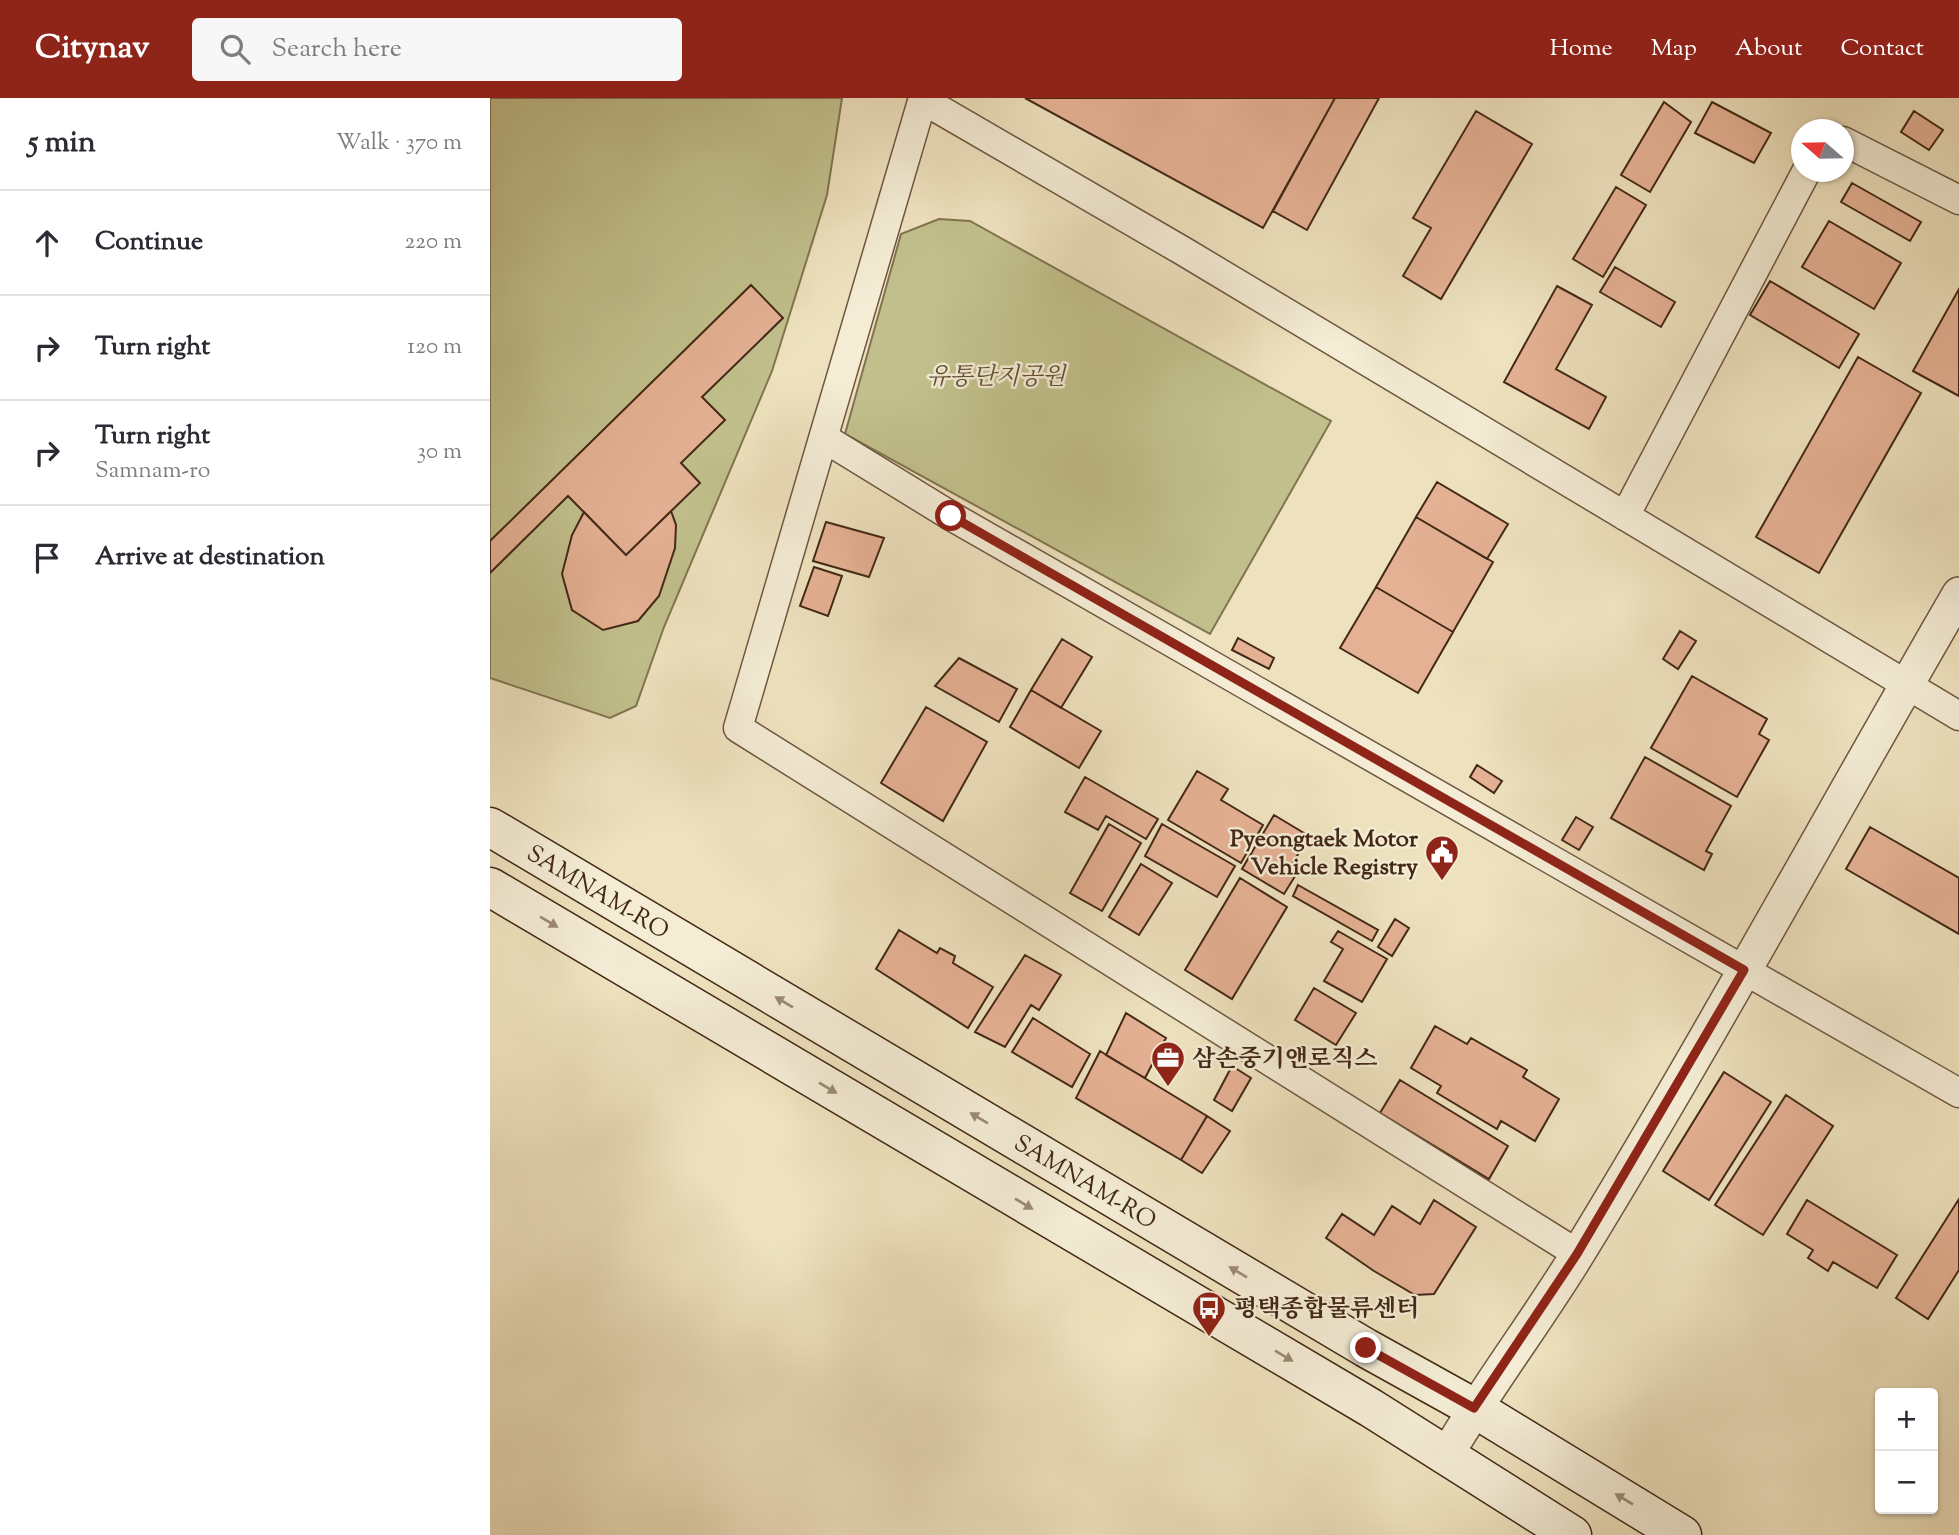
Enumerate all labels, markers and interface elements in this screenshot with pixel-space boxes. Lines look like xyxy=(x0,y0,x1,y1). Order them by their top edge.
search box xyxy=(192,18,682,81)
text: Citynav xyxy=(35,25,150,73)
icon: search xyxy=(216,30,254,68)
text: Search here xyxy=(272,31,402,68)
text: Home xyxy=(1550,32,1613,66)
text: Map xyxy=(1651,32,1697,66)
text: About xyxy=(1735,32,1802,66)
text: Contact xyxy=(1840,32,1924,66)
north arrow xyxy=(1791,119,1854,182)
text: 5 min xyxy=(28,122,96,165)
text: Walk · 370 m xyxy=(336,127,462,160)
icon: ahead xyxy=(28,224,66,262)
text: Continue xyxy=(95,224,203,261)
text: 220 m xyxy=(404,226,462,259)
icon: right xyxy=(28,329,66,367)
text: Turn right xyxy=(95,329,210,366)
text: 120 m xyxy=(407,331,462,364)
park label: 유통단지공원 xyxy=(926,361,1067,395)
text: Turn right xyxy=(95,418,210,455)
icon: right xyxy=(28,434,66,472)
text: 30 m xyxy=(417,436,462,469)
text: Samnam-ro xyxy=(95,455,210,488)
route start xyxy=(935,500,966,531)
icon: arrive xyxy=(28,539,66,577)
text: Arrive at destination xyxy=(95,539,325,576)
place label: Pyeongtaek Motor Vehicle Registry xyxy=(1230,823,1419,885)
public building icon: Pyeongtaek Motor Vehicle Registry xyxy=(1423,833,1461,882)
street label: SAMNAM-RO xyxy=(520,838,675,949)
one-way arrow xyxy=(539,915,558,928)
one-way arrow xyxy=(774,995,793,1008)
office icon: 삼손중기앤로직스 xyxy=(1149,1039,1187,1088)
place label: 삼손중기앤로직스 xyxy=(1192,1043,1377,1077)
one-way arrow xyxy=(819,1082,838,1094)
one-way arrow xyxy=(970,1112,989,1124)
street label: SAMNAM-RO xyxy=(1007,1127,1162,1239)
one-way arrow xyxy=(1015,1197,1034,1210)
one-way arrow xyxy=(1228,1266,1247,1278)
bus stop icon: 평택종합물류센터 xyxy=(1190,1289,1228,1338)
place label: 평택종합물류센터 xyxy=(1234,1293,1419,1327)
route end xyxy=(1350,1332,1381,1363)
one-way arrow xyxy=(1274,1350,1293,1363)
map controls xyxy=(1875,1388,1938,1514)
button: + xyxy=(1875,1388,1938,1451)
button: − xyxy=(1875,1451,1938,1514)
one-way arrow xyxy=(1614,1493,1633,1506)

